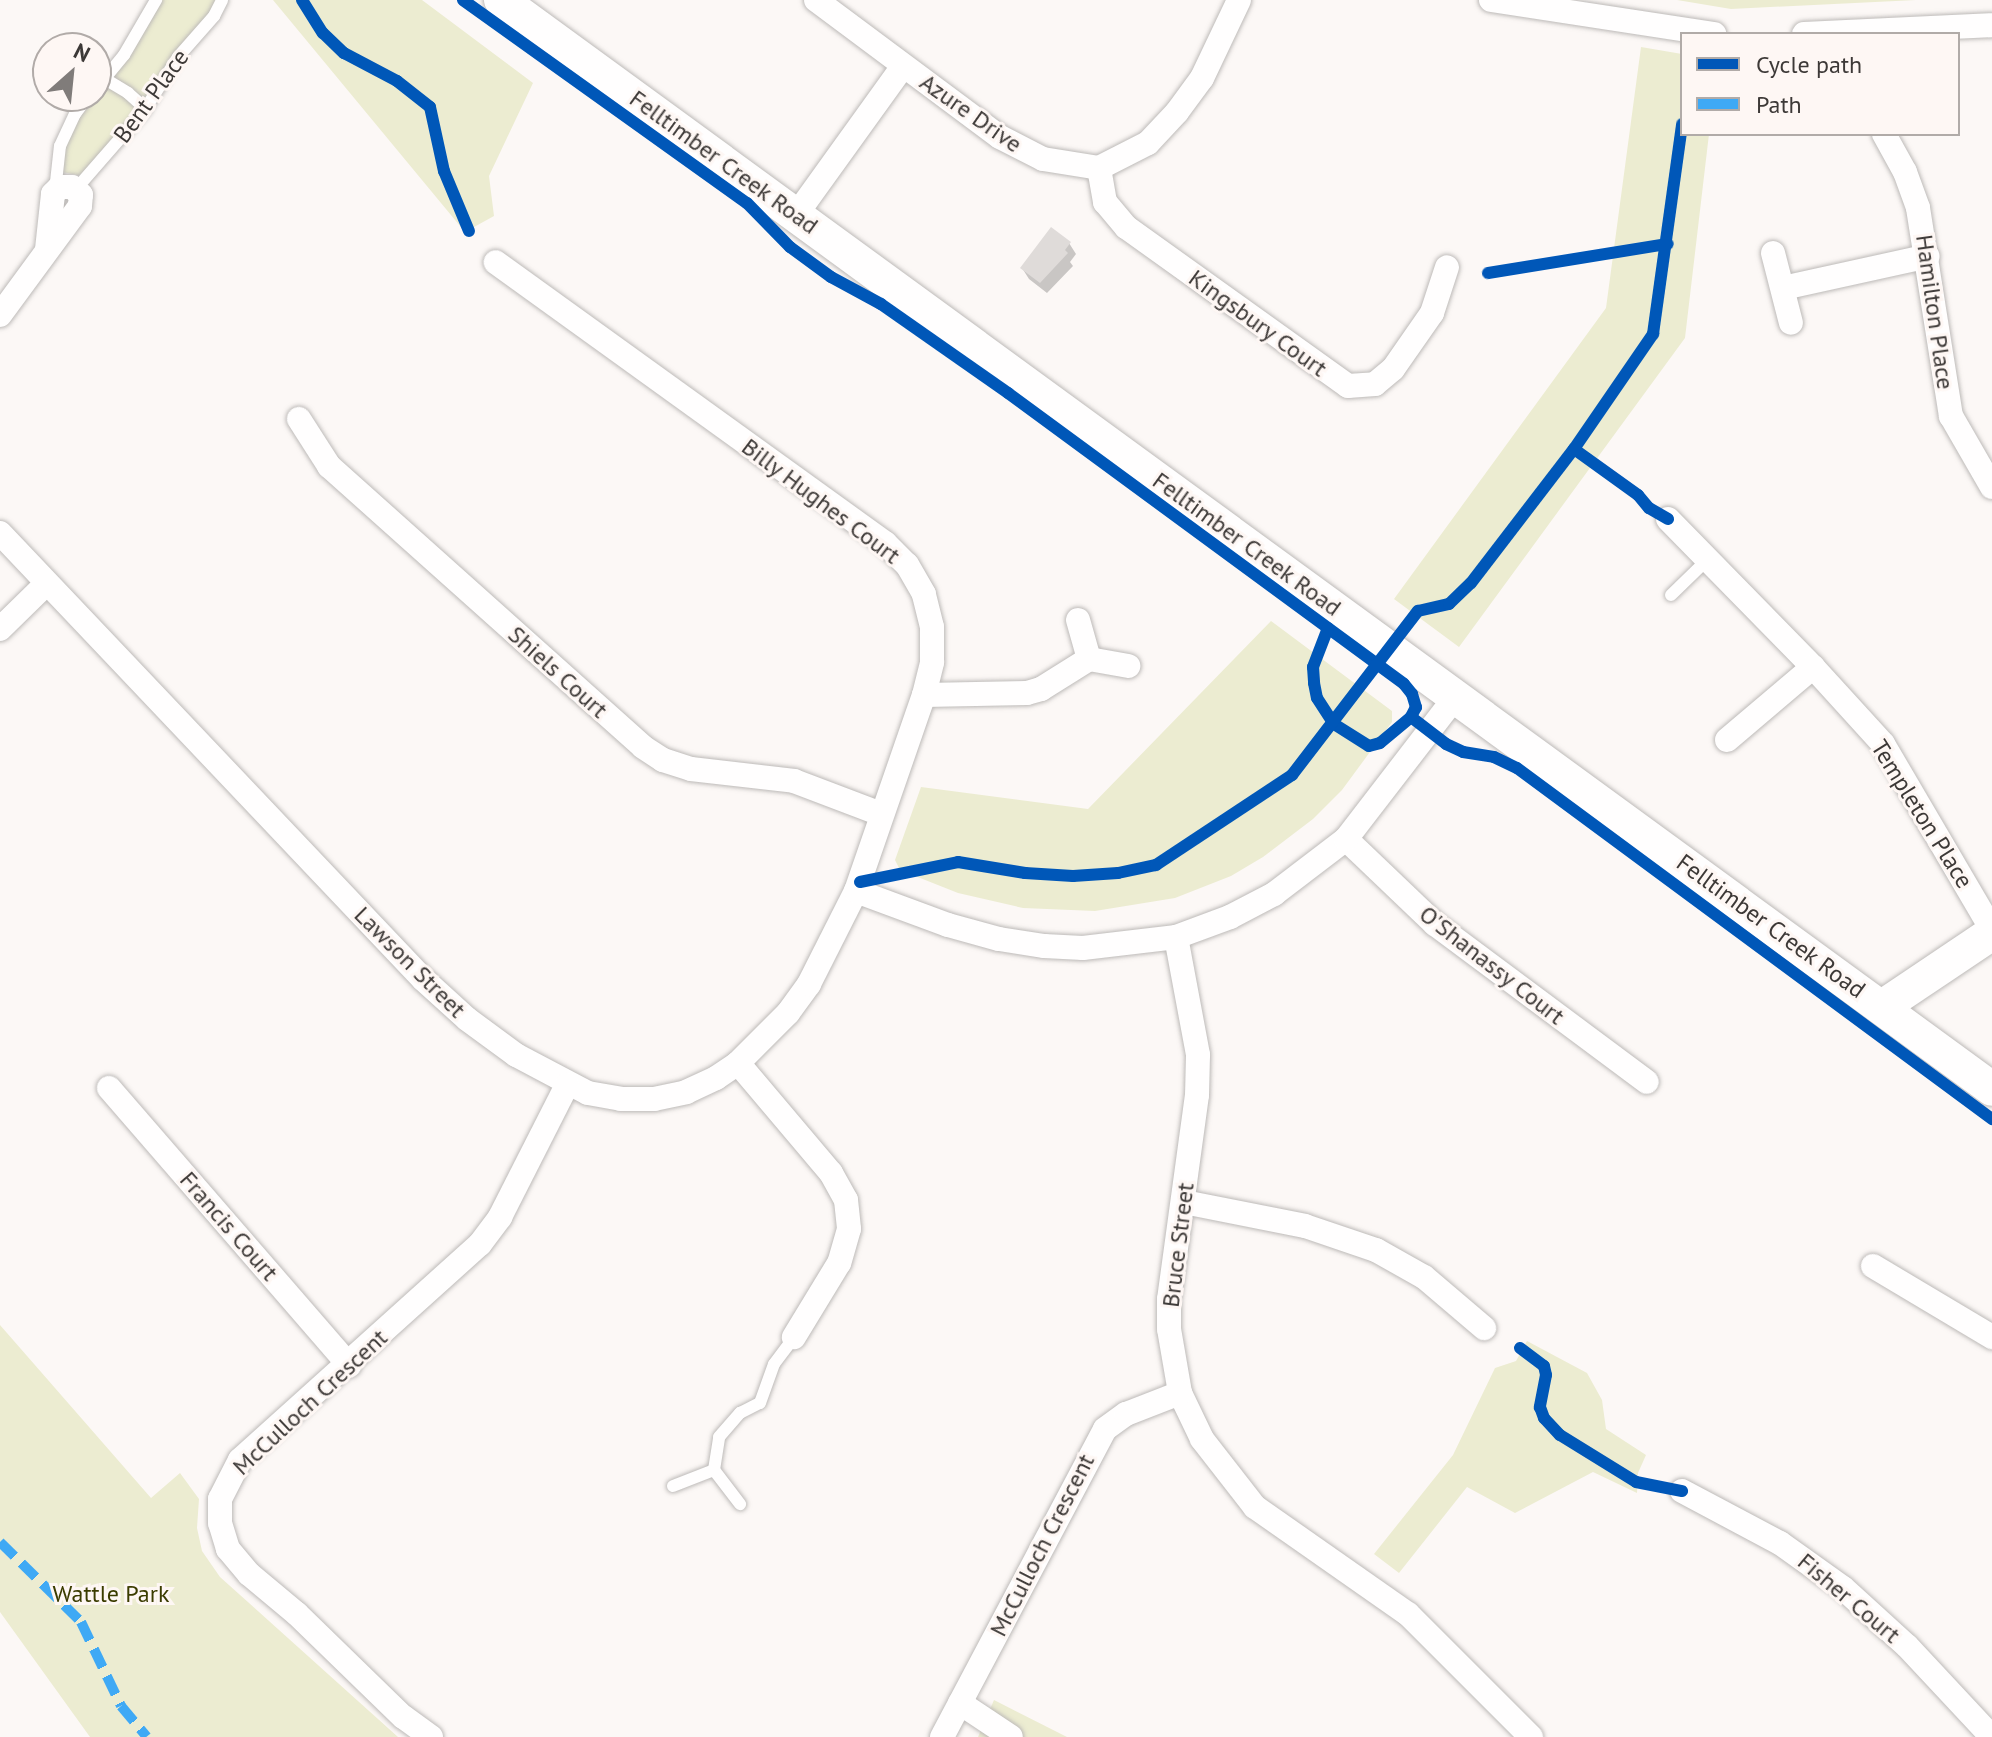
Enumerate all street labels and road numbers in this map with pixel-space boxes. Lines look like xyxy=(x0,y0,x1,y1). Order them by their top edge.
street label: Bent Place xyxy=(107,44,195,148)
street label: Azure Drive xyxy=(915,67,1027,159)
street label: Felltimber Creek Road xyxy=(624,84,824,240)
street label: Hamilton Place xyxy=(1910,233,1960,391)
street label: Kingsbury Court xyxy=(1183,263,1333,383)
street label: Billy Hughes Court xyxy=(736,432,906,570)
street label: Felltimber Creek Road xyxy=(1147,466,1347,622)
street label: Shiels Court xyxy=(502,620,614,724)
street label: Templeton Place xyxy=(1865,735,1979,893)
street label: Felltimber Creek Road xyxy=(1671,848,1871,1004)
street label: O'Shanassy Court xyxy=(1413,899,1571,1031)
street label: Lawson Street xyxy=(348,900,472,1024)
street label: Francis Court xyxy=(174,1166,284,1286)
street label: Bruce Street xyxy=(1156,1181,1200,1309)
street label: McCulloch Crescent xyxy=(227,1323,393,1481)
street label: McCulloch Crescent xyxy=(984,1449,1100,1641)
street label: Fisher Court xyxy=(1792,1547,1906,1649)

